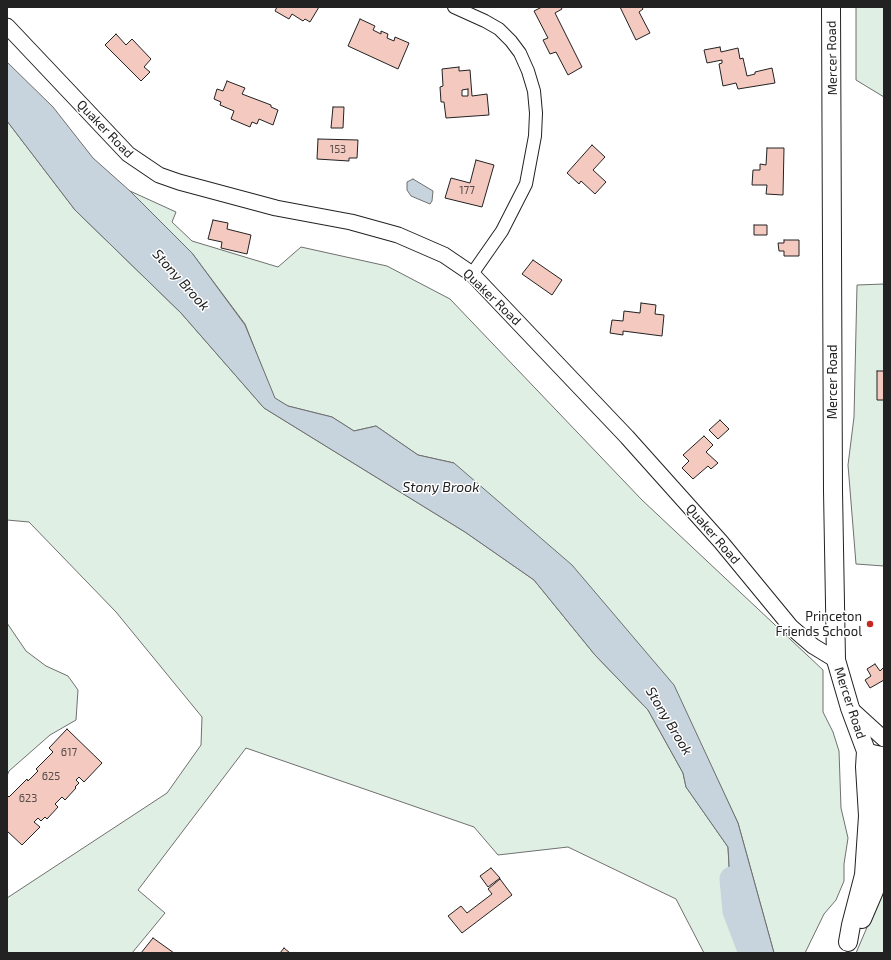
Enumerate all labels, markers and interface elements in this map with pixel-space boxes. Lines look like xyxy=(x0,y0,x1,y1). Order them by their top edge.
street label: Mercer Road xyxy=(824,21,840,95)
street label: Quaker Road xyxy=(73,97,137,161)
house number: 153 xyxy=(330,142,346,156)
house number: 177 xyxy=(459,183,475,197)
water label: Stony Brook xyxy=(149,246,213,314)
street label: Quaker Road xyxy=(460,265,524,329)
street label: Mercer Road xyxy=(825,345,841,419)
water label: Stony Brook xyxy=(403,479,479,495)
street label: Quaker Road xyxy=(683,501,743,567)
place label: Princeton Friends School xyxy=(775,609,862,640)
marker: Princeton Friends School xyxy=(865,619,875,629)
street label: Mercer Road xyxy=(831,665,869,741)
water label: Stony Brook xyxy=(642,684,696,758)
house number: 617 xyxy=(61,745,77,759)
house number: 625 xyxy=(42,769,60,783)
house number: 623 xyxy=(19,791,37,805)

